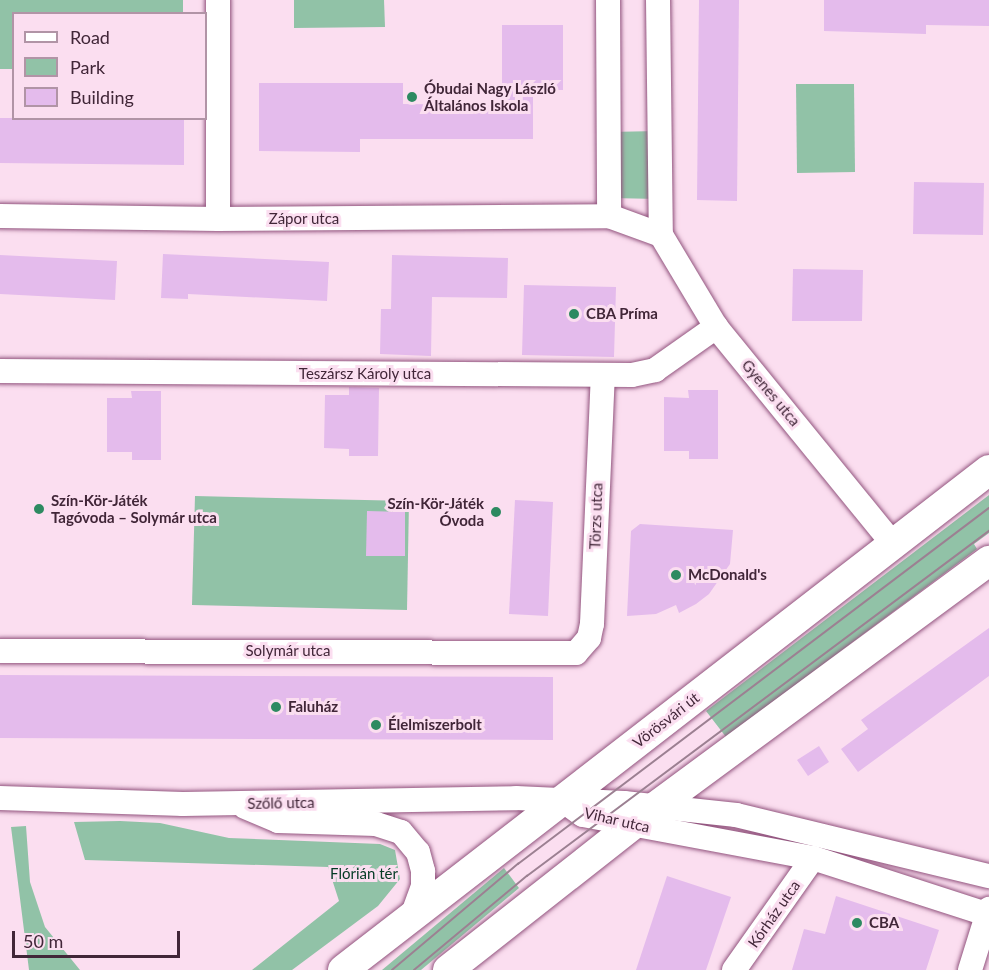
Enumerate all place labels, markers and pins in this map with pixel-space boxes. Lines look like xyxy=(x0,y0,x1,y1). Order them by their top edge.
place label: Óbudai Nagy László Általános Iskola xyxy=(424,79,556,114)
marker: Óbudai Nagy László Általános Iskola xyxy=(405,90,419,104)
place label: CBA Príma xyxy=(586,305,658,323)
marker: CBA Príma xyxy=(567,307,581,321)
place label: Szín-Kör-Játék Tagóvoda – Solymár utca xyxy=(51,491,217,526)
place label: Szín-Kör-Játék Óvoda xyxy=(387,494,484,529)
marker: Szín-Kör-Játék Tagóvoda – Solymár utca xyxy=(32,502,46,516)
marker: Szín-Kör-Játék Óvoda xyxy=(489,505,503,519)
place label: McDonald's xyxy=(688,566,767,584)
marker: McDonald's xyxy=(669,568,683,582)
place label: Faluház xyxy=(288,698,338,716)
marker: Faluház xyxy=(269,700,283,714)
place label: Élelmiszerbolt xyxy=(388,716,482,734)
marker: Élelmiszerbolt xyxy=(369,718,383,732)
place label: CBA xyxy=(869,914,899,932)
marker: CBA xyxy=(850,916,864,930)

